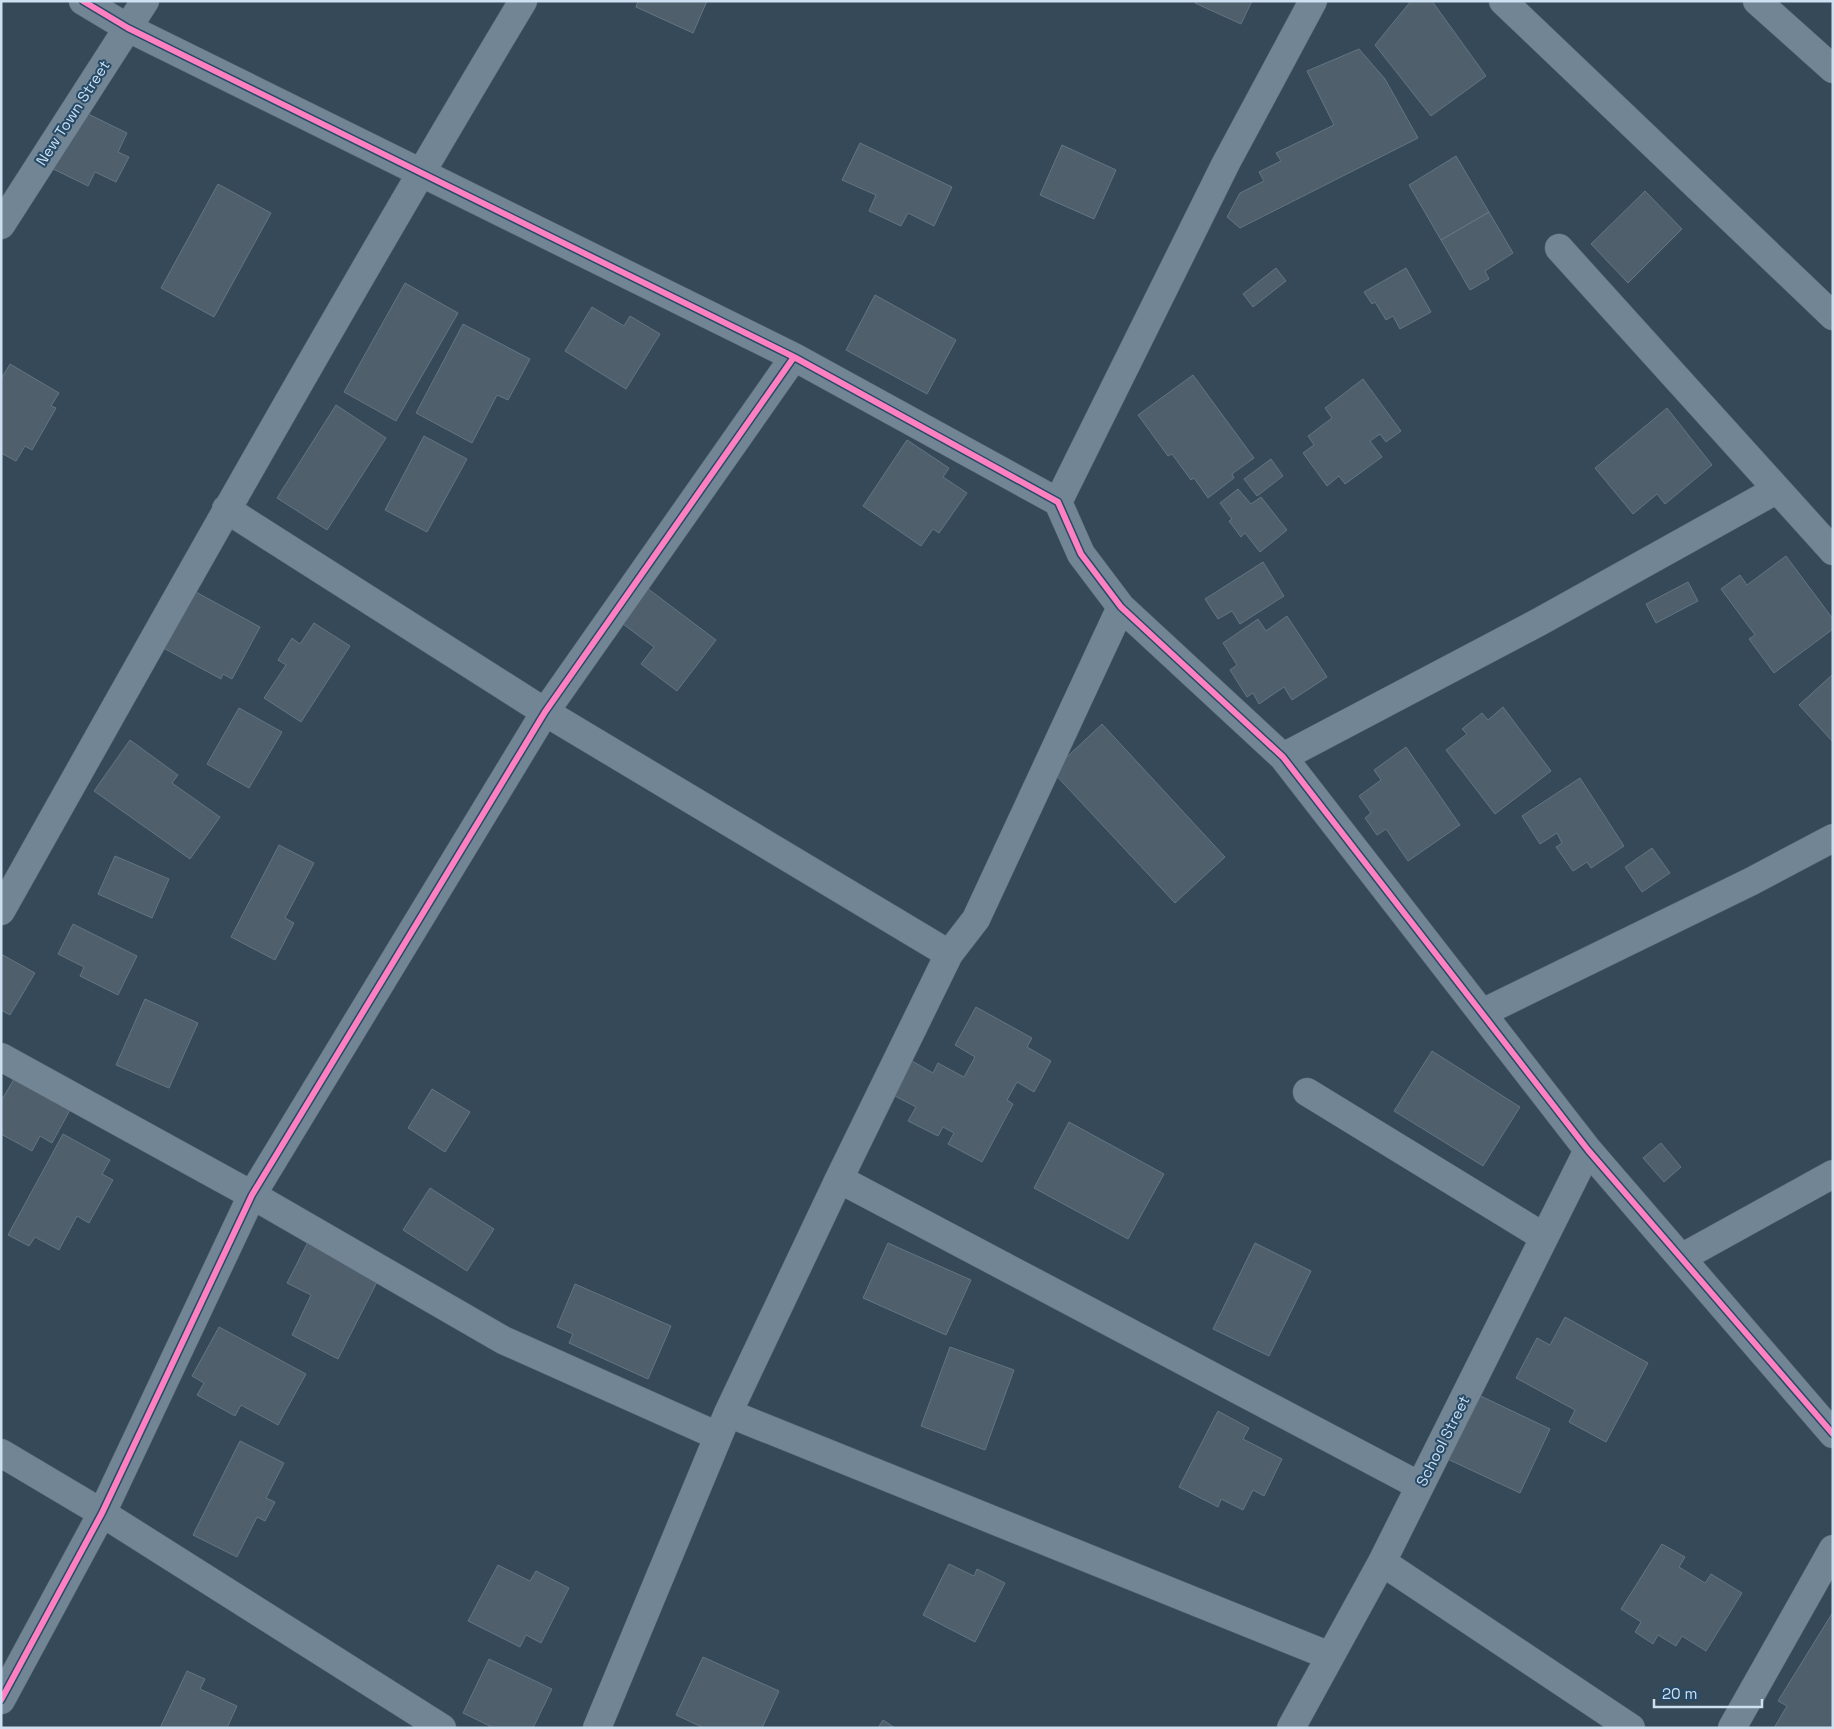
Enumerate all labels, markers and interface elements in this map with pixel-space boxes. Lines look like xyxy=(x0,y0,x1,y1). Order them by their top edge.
street label: New Town Street xyxy=(32,57,114,169)
street label: School Street xyxy=(1412,1392,1474,1489)
scale bar xyxy=(1654,1676,1762,1708)
text: 20 m xyxy=(1662,1684,1697,1703)

